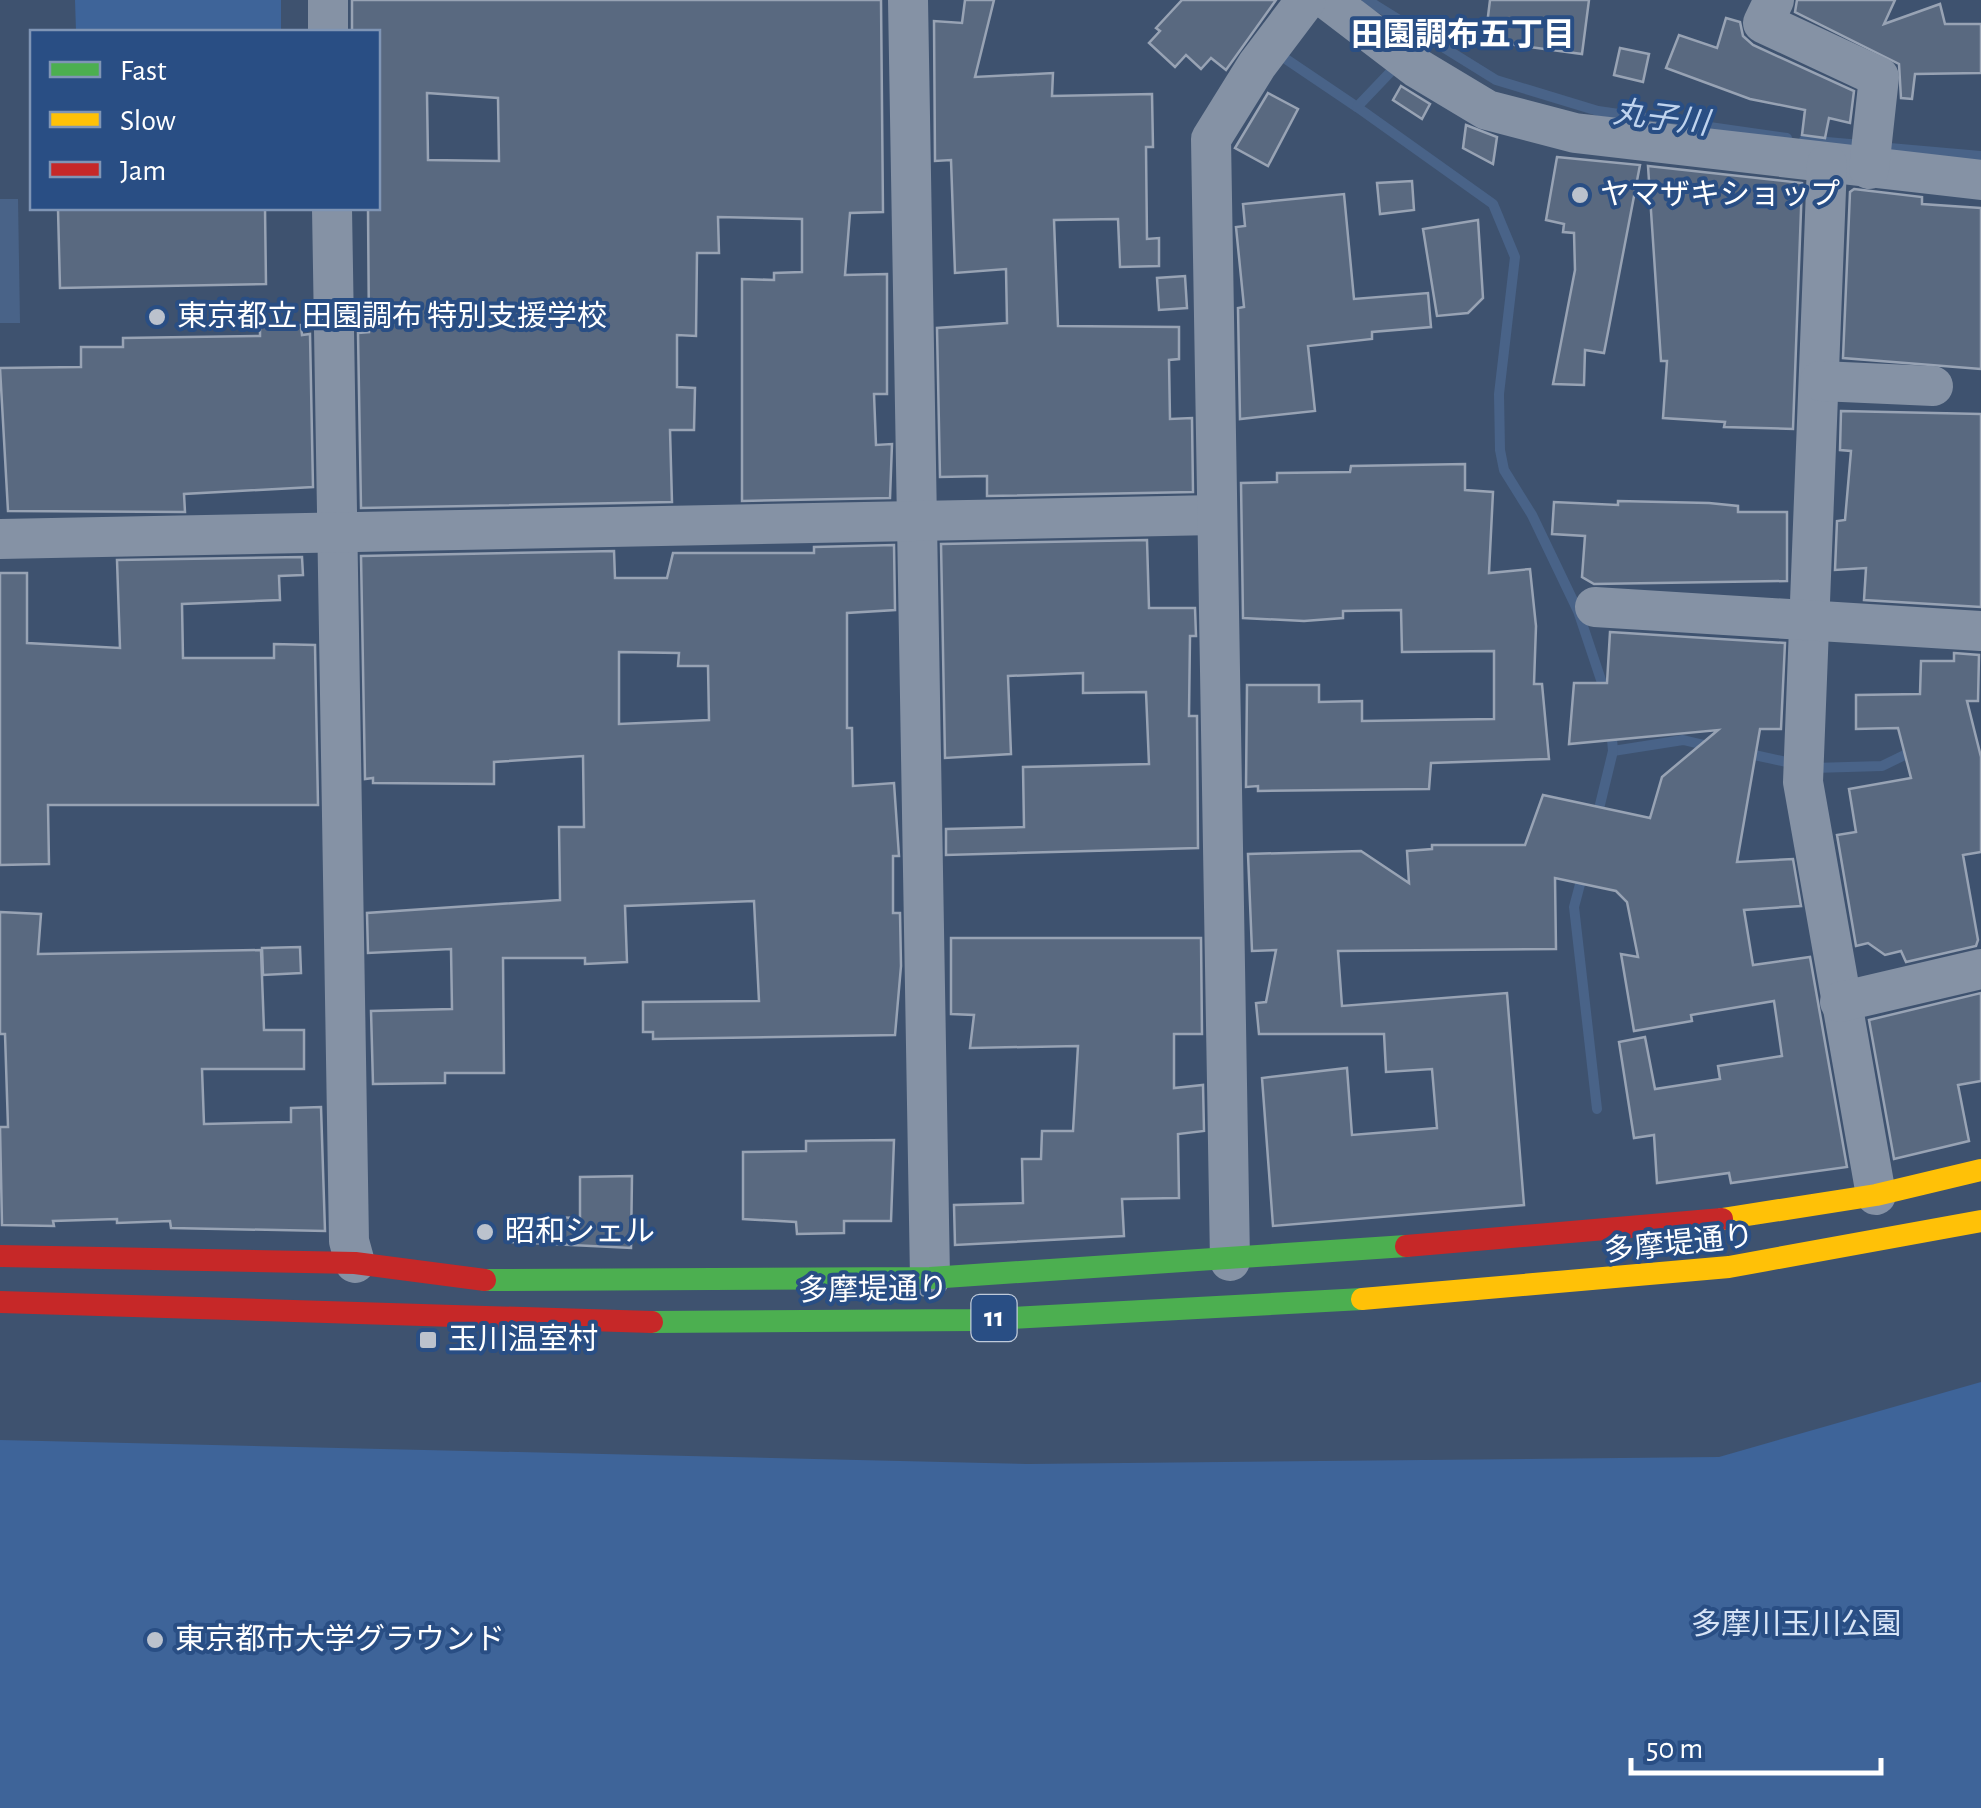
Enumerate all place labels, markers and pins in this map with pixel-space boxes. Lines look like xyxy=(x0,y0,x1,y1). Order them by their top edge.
place label: ヤマザキショップ xyxy=(1600,179,1840,210)
marker: ヤマザキショップ xyxy=(1569,184,1591,206)
place label: 東京都立 田園調布 特別支援学校 xyxy=(177,300,607,332)
marker: 東京都立 田園調布 特別支援学校 xyxy=(146,306,168,328)
place label: 昭和シェル xyxy=(505,1216,655,1247)
marker: 昭和シェル xyxy=(474,1221,496,1243)
place label: 玉川温室村 xyxy=(448,1323,598,1355)
marker: 玉川温室村 xyxy=(417,1329,439,1351)
place label: 東京都市大学グラウンド xyxy=(175,1623,505,1655)
marker: 東京都市大学グラウンド xyxy=(144,1629,166,1651)

